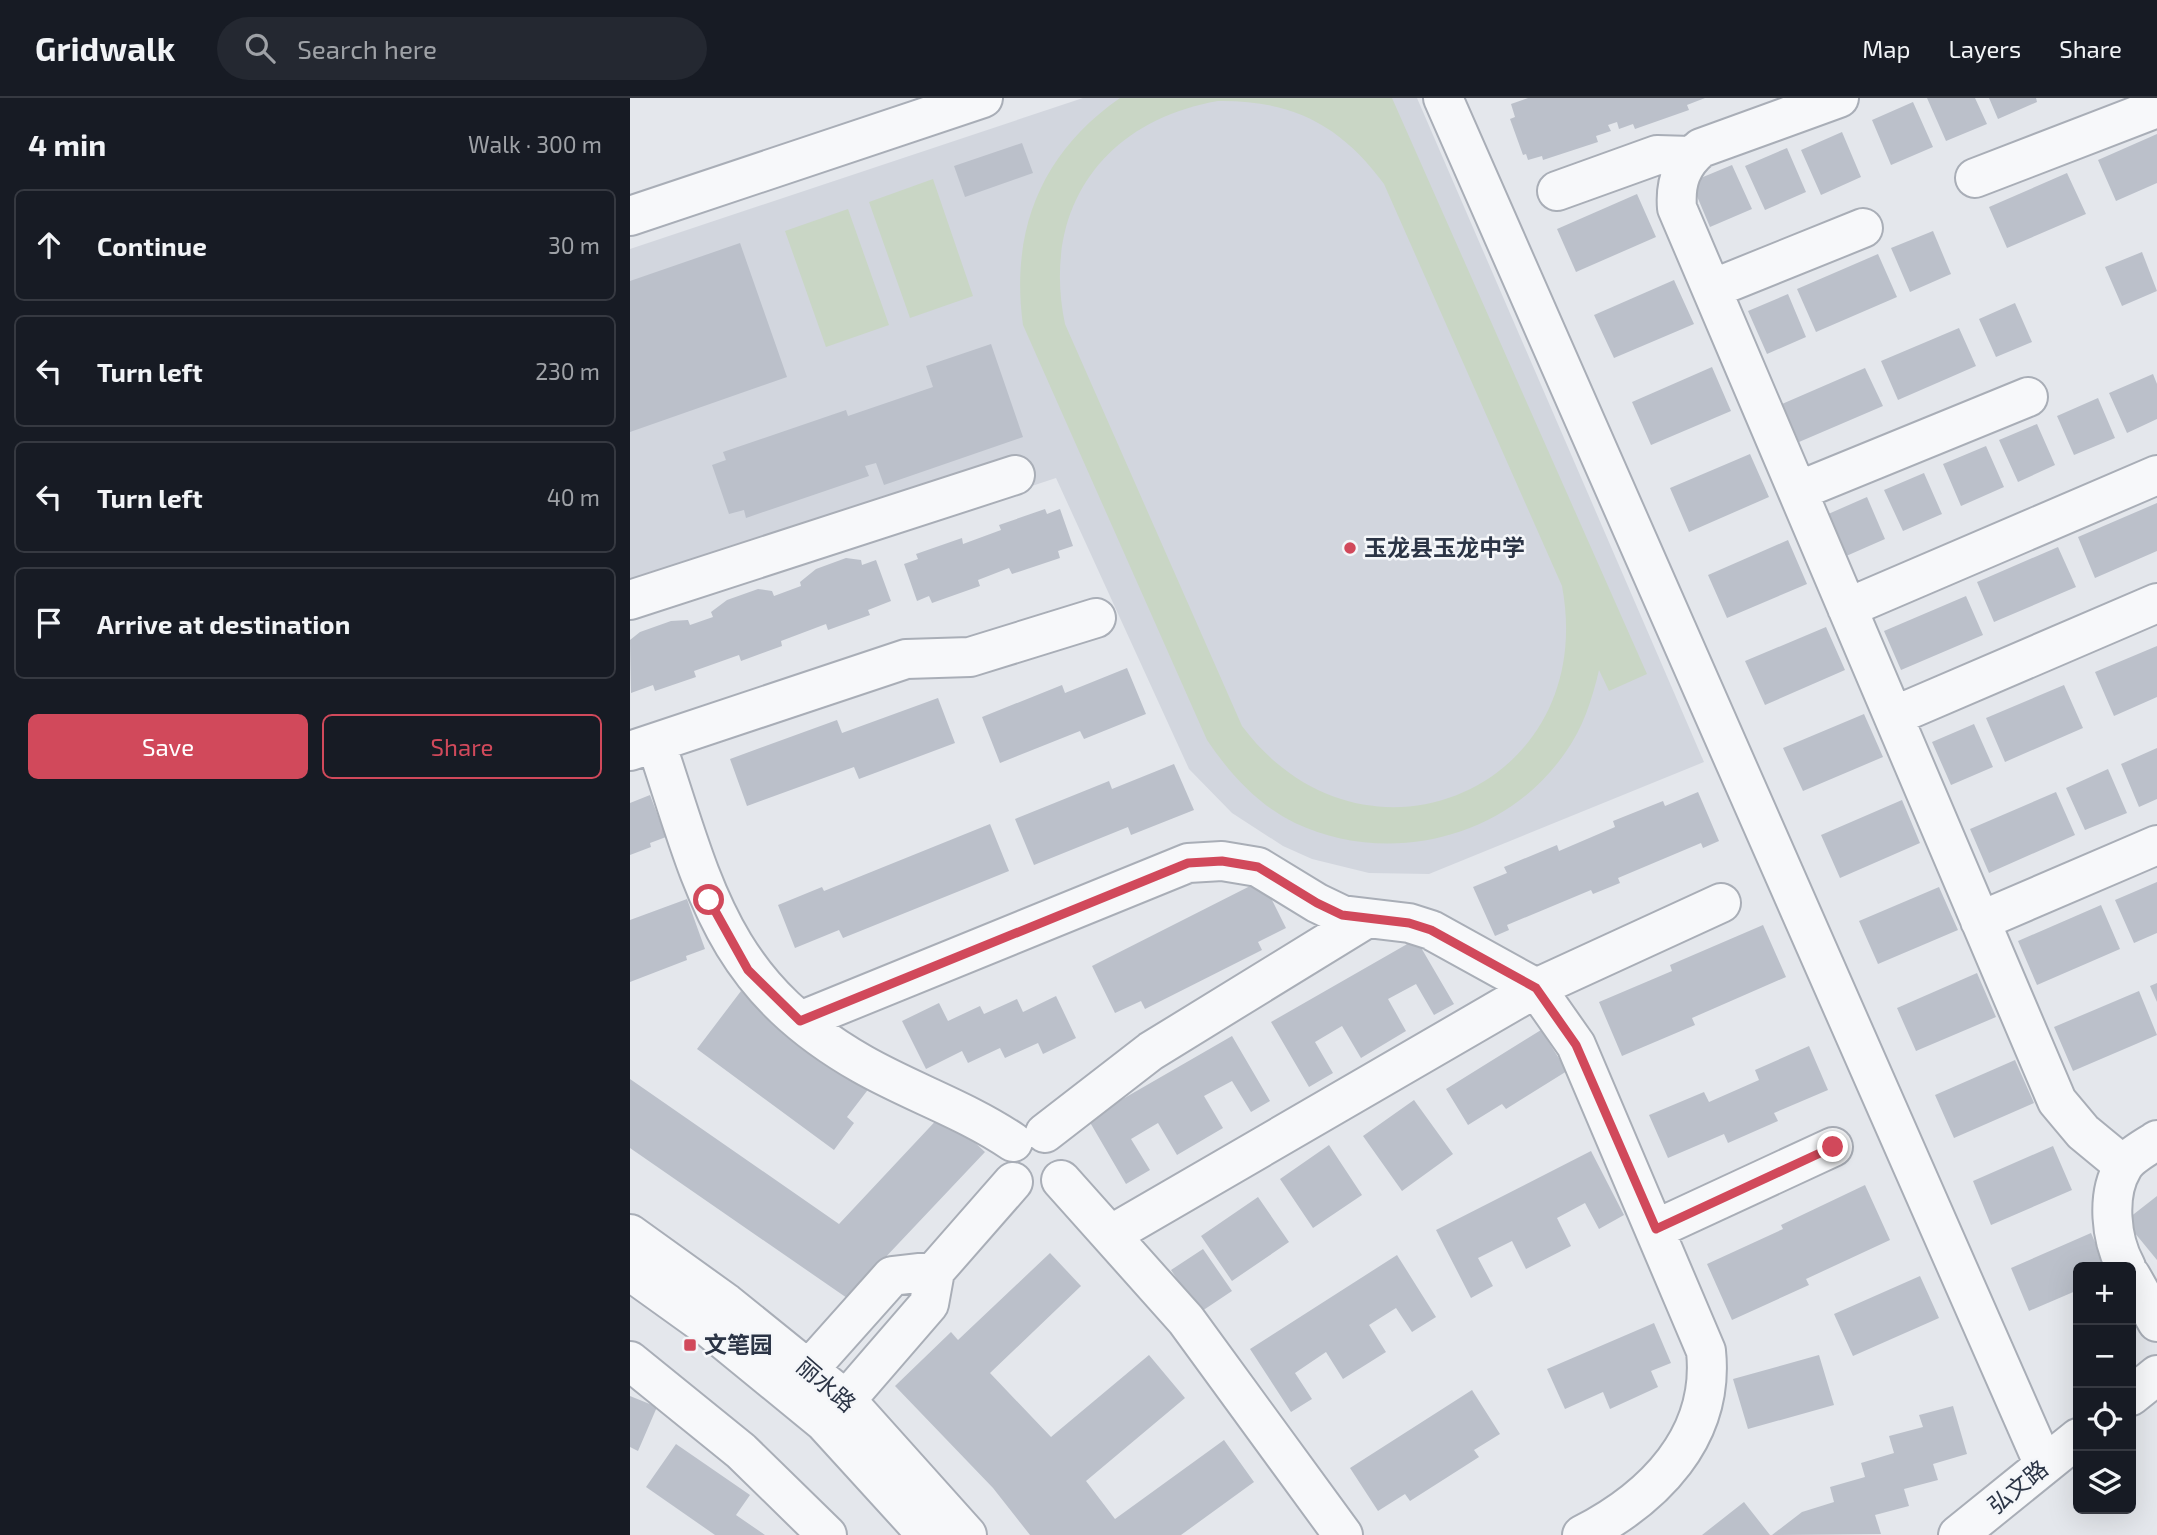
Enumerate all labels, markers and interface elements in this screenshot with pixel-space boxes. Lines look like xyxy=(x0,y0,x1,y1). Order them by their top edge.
search box xyxy=(217,17,707,80)
text: Gridwalk xyxy=(35,28,175,68)
icon: search xyxy=(241,29,279,67)
text: Search here xyxy=(297,33,437,64)
text: Map xyxy=(1862,34,1910,63)
text: Layers xyxy=(1948,34,2021,63)
text: Share xyxy=(2059,34,2122,63)
text: 4 min xyxy=(28,126,106,162)
text: Walk · 300 m xyxy=(468,130,602,158)
icon: ahead xyxy=(30,226,68,264)
text: Continue xyxy=(97,230,207,261)
text: 30 m xyxy=(548,231,600,259)
icon: left xyxy=(30,352,68,390)
text: Turn left xyxy=(97,356,203,387)
text: 230 m xyxy=(535,357,600,385)
icon: left xyxy=(30,478,68,516)
text: Turn left xyxy=(97,482,203,513)
text: 40 m xyxy=(547,483,600,511)
place label: 玉龙县玉龙中学 xyxy=(1364,533,1525,561)
marker: 玉龙县玉龙中学 xyxy=(1342,540,1358,556)
icon: arrive xyxy=(30,604,68,642)
text: Arrive at destination xyxy=(97,608,350,639)
button: Save xyxy=(28,714,308,779)
button: Share xyxy=(322,714,602,779)
route start xyxy=(693,884,724,915)
route end xyxy=(1817,1131,1848,1162)
map controls xyxy=(2073,1262,2136,1514)
button: + xyxy=(2073,1262,2136,1325)
button: − xyxy=(2073,1325,2136,1388)
place label: 文笔园 xyxy=(704,1330,773,1358)
marker: 文笔园 xyxy=(682,1337,698,1353)
street label: 丽水路 xyxy=(791,1351,862,1417)
button: locate xyxy=(2073,1388,2136,1451)
button: layers xyxy=(2073,1451,2136,1514)
street label: 弘文路 xyxy=(1982,1454,2053,1519)

